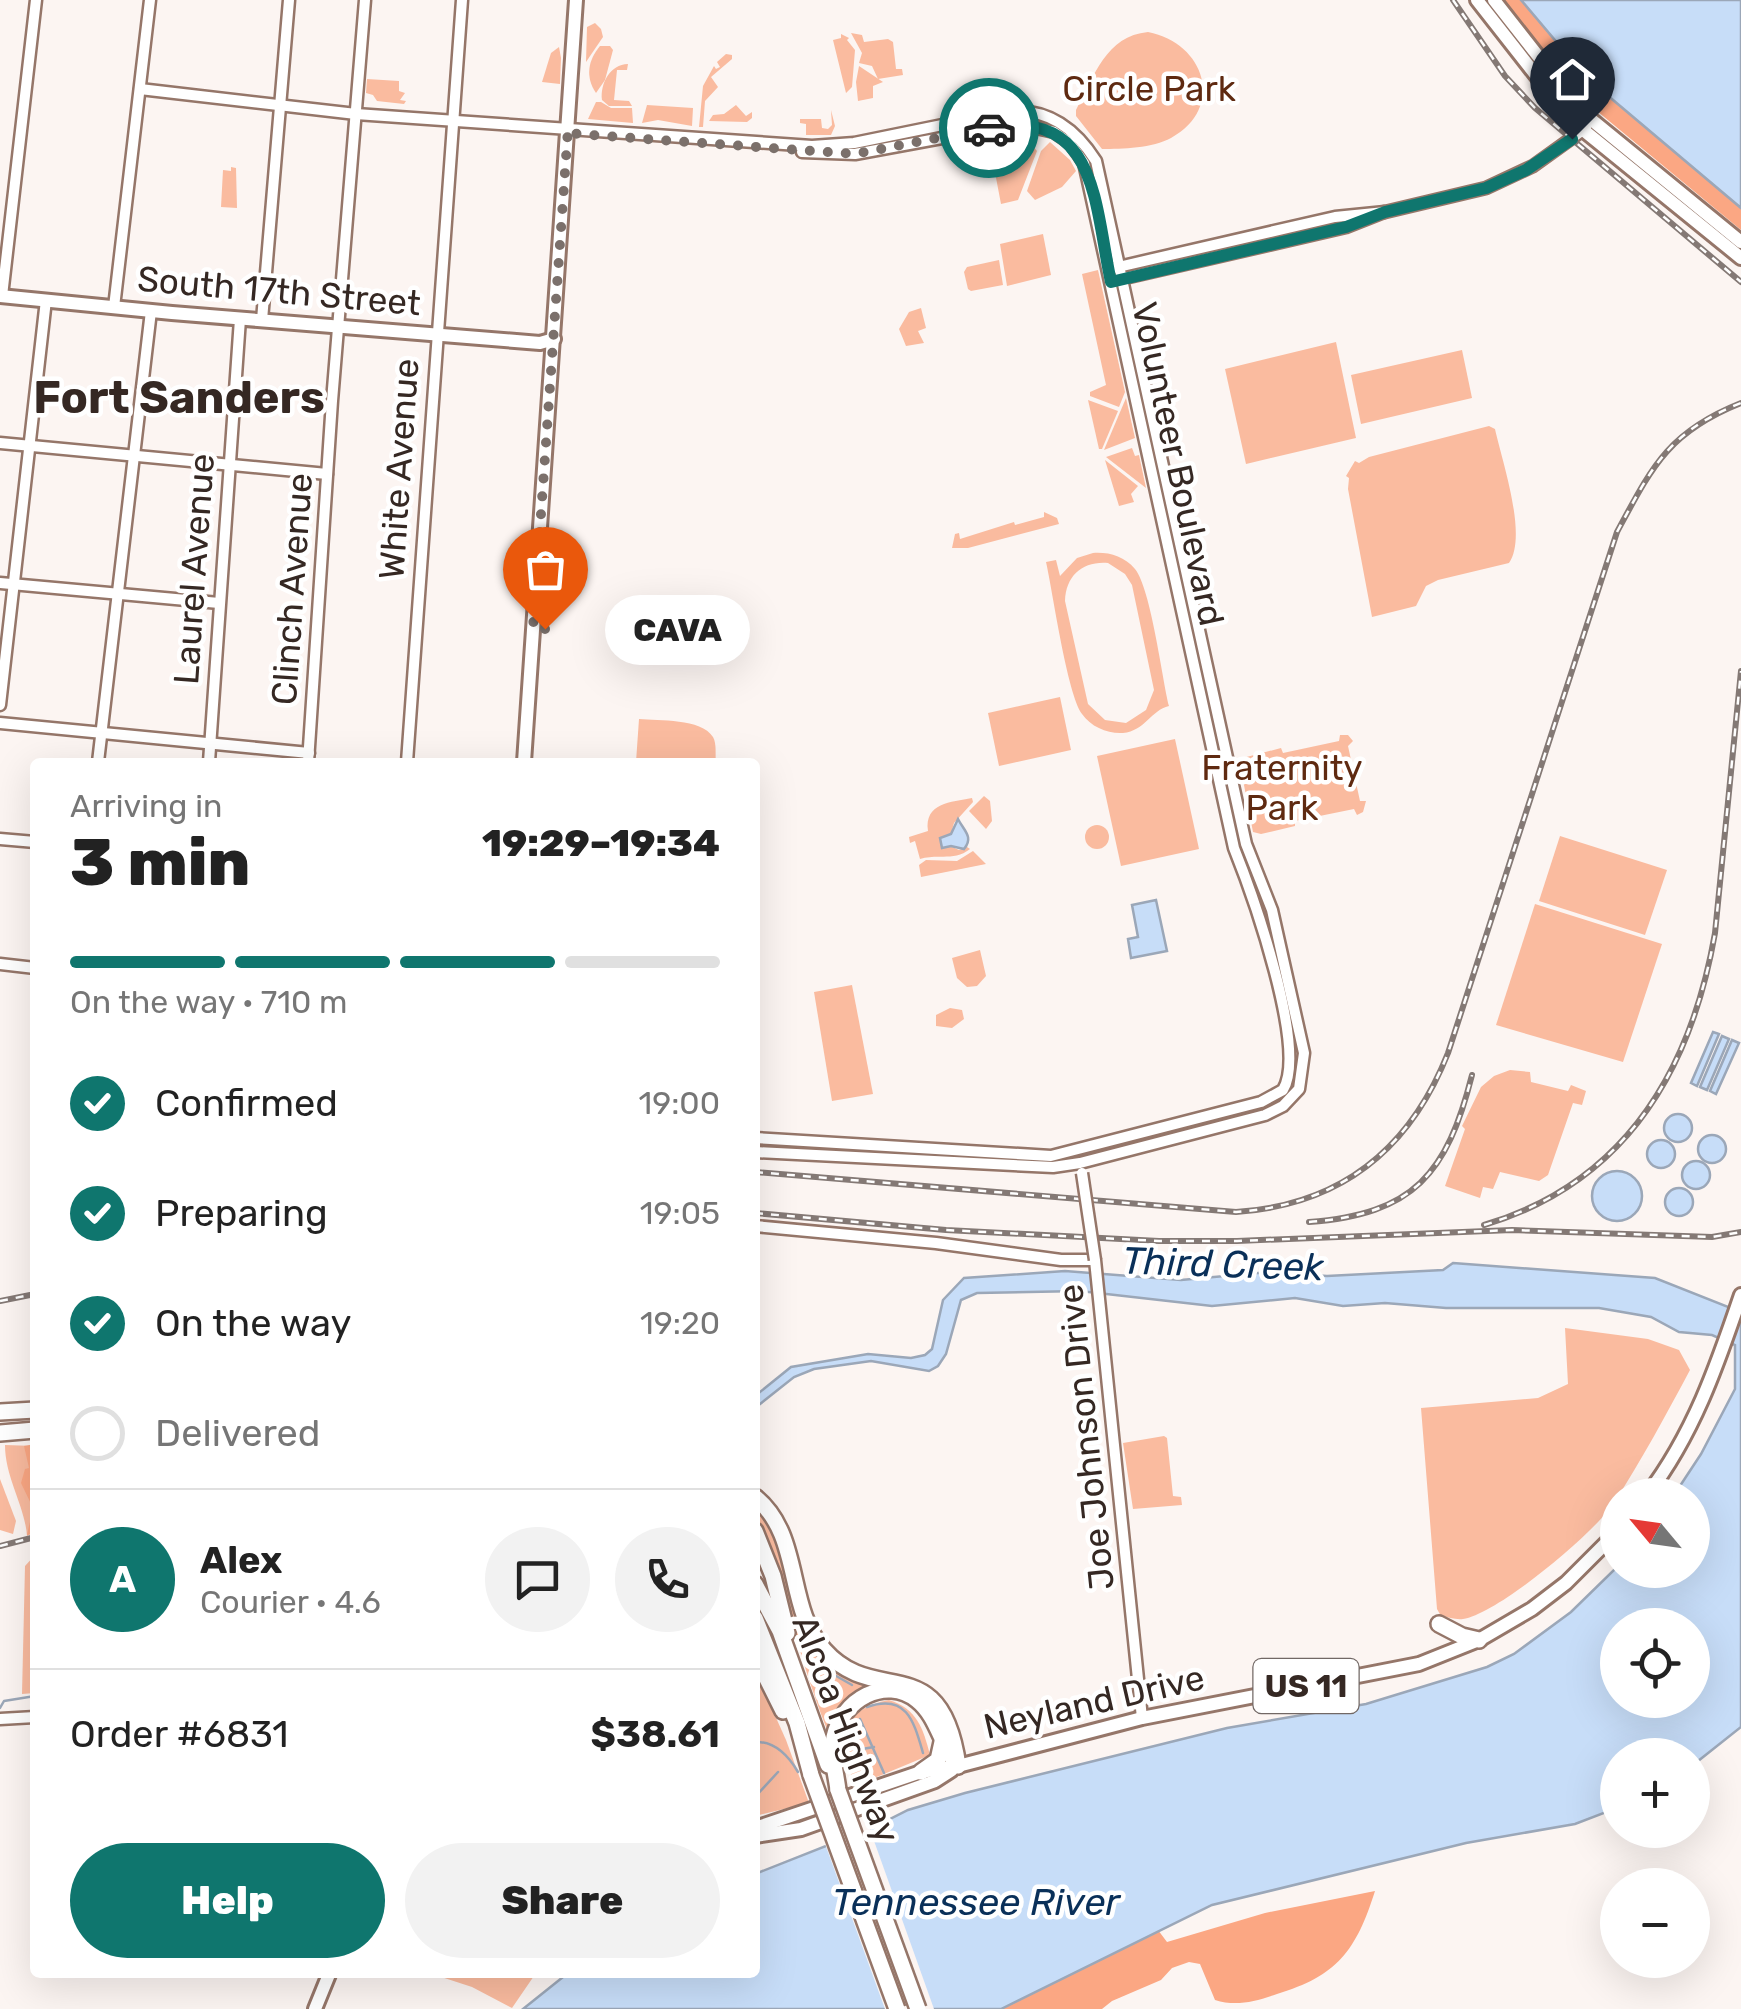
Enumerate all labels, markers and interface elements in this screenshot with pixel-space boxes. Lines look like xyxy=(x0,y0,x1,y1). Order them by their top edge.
pin xyxy=(1530,37,1615,140)
icon: home xyxy=(1545,52,1600,107)
park label: Circle Park xyxy=(1062,68,1236,110)
courier xyxy=(939,78,1039,178)
icon: car xyxy=(962,101,1017,156)
street label: South 17th Street xyxy=(136,258,422,324)
street label: Volunteer Boulevard xyxy=(1123,298,1233,630)
street label: White Avenue xyxy=(370,357,428,581)
district label: Fort Sanders xyxy=(33,371,325,424)
street label: Laurel Avenue xyxy=(165,452,223,686)
street label: Clinch Avenue xyxy=(263,472,321,706)
pin xyxy=(503,527,588,630)
icon: bag xyxy=(518,542,573,597)
callout: CAVA xyxy=(605,594,750,664)
text: CAVA xyxy=(633,611,722,649)
park label: Fraternity Park xyxy=(1201,747,1363,829)
text: Arriving in xyxy=(70,787,222,825)
text: 19:29–19:34 xyxy=(482,820,720,866)
text: 3 min xyxy=(70,824,250,901)
text: On the way · 710 m xyxy=(70,983,348,1021)
icon: check xyxy=(70,1076,125,1131)
text: Confirmed xyxy=(155,1080,338,1126)
text: 19:00 xyxy=(638,1084,720,1122)
icon: check xyxy=(70,1186,125,1241)
text: Preparing xyxy=(155,1190,328,1236)
text: 19:05 xyxy=(640,1194,720,1232)
water label: Third Creek xyxy=(1122,1238,1325,1291)
street label: Joe Johnson Drive xyxy=(1049,1282,1123,1592)
icon: check xyxy=(70,1296,125,1351)
text: On the way xyxy=(155,1300,351,1346)
text: 19:20 xyxy=(640,1304,720,1342)
text: Delivered xyxy=(155,1410,320,1456)
north arrow xyxy=(1600,1478,1710,1588)
map controls xyxy=(1600,1478,1710,1978)
button: chat xyxy=(485,1527,590,1632)
button: phone xyxy=(615,1527,720,1632)
text: Alex xyxy=(200,1537,282,1583)
text: A xyxy=(109,1556,136,1602)
text: Courier · 4.6 xyxy=(200,1583,381,1621)
button: locate xyxy=(1600,1608,1710,1718)
street label: Alcoa Highway xyxy=(783,1609,909,1849)
street label: Neyland Drive xyxy=(980,1656,1208,1748)
road number: US 11 xyxy=(1254,1659,1358,1713)
text: Order #6831 xyxy=(70,1711,289,1757)
text: $38.61 xyxy=(591,1711,720,1757)
button: + xyxy=(1600,1738,1710,1848)
button: Help xyxy=(70,1843,385,1958)
button: Share xyxy=(405,1843,720,1958)
button: − xyxy=(1600,1868,1710,1978)
water label: Tennessee River xyxy=(832,1879,1121,1925)

